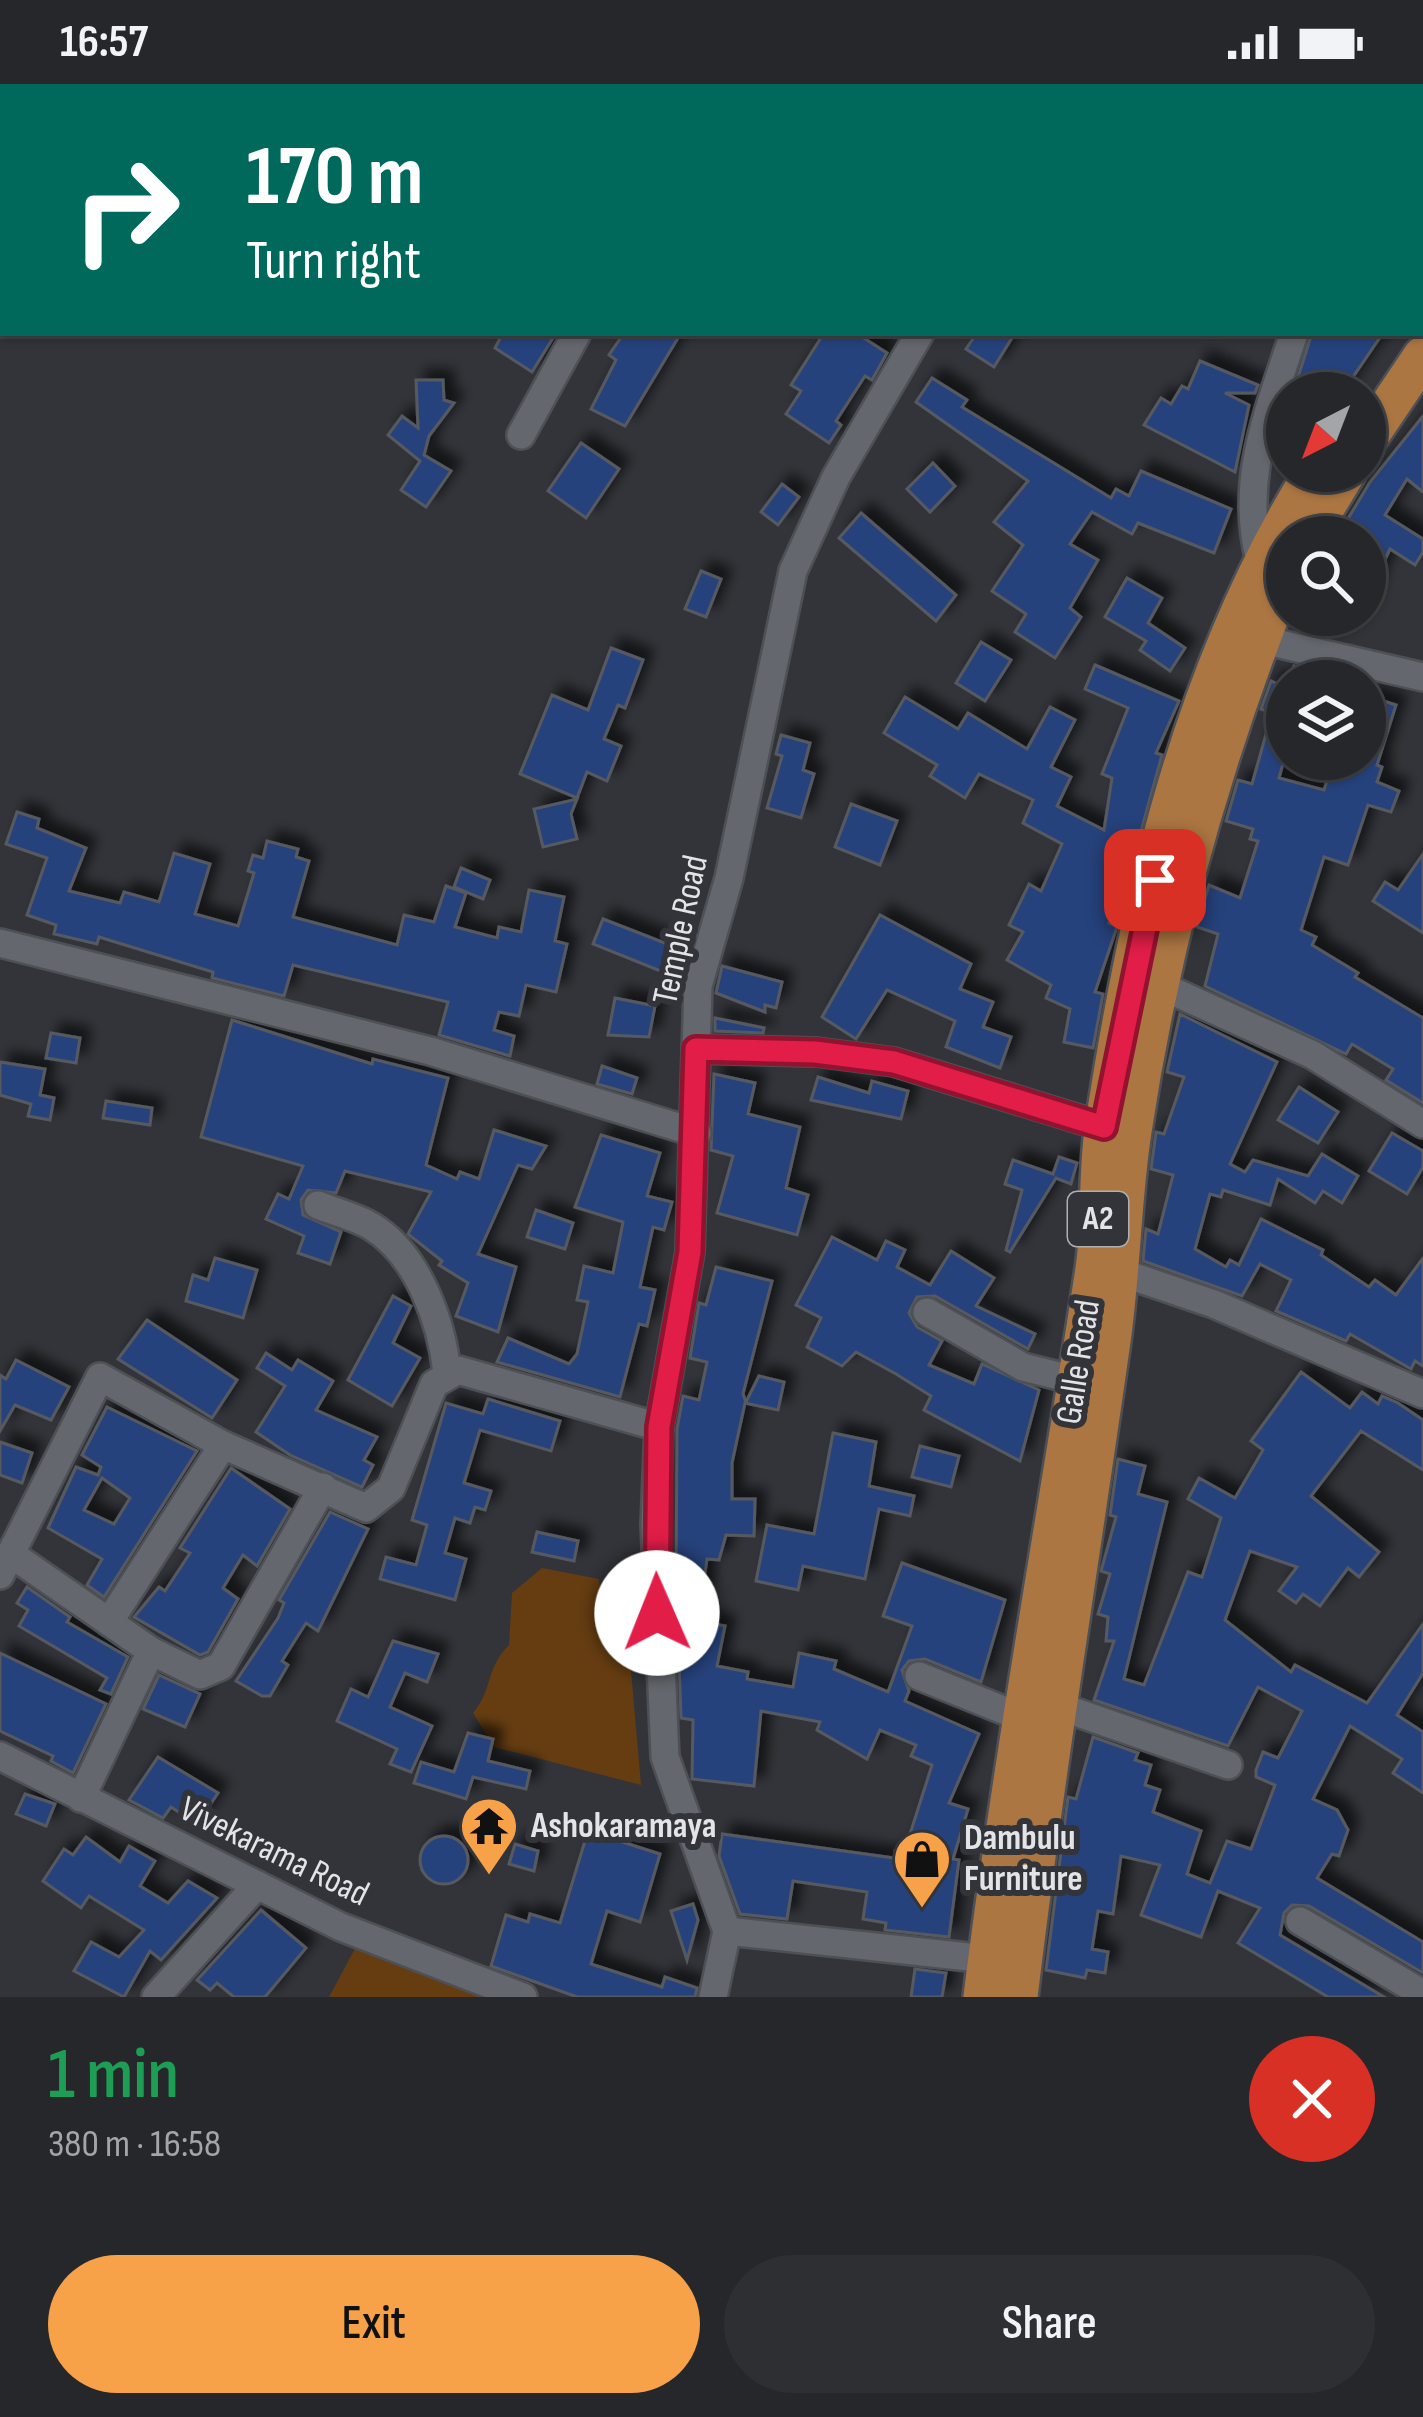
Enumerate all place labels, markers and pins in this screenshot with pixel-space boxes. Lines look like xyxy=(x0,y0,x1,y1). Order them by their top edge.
pin xyxy=(1104,829,1206,931)
temple icon: Ashokaramaya xyxy=(458,1795,520,1877)
place label: Ashokaramaya xyxy=(530,1805,717,1848)
place label: Dambulu Furniture xyxy=(964,1817,1083,1901)
shop icon: Dambulu Furniture xyxy=(891,1828,953,1910)

